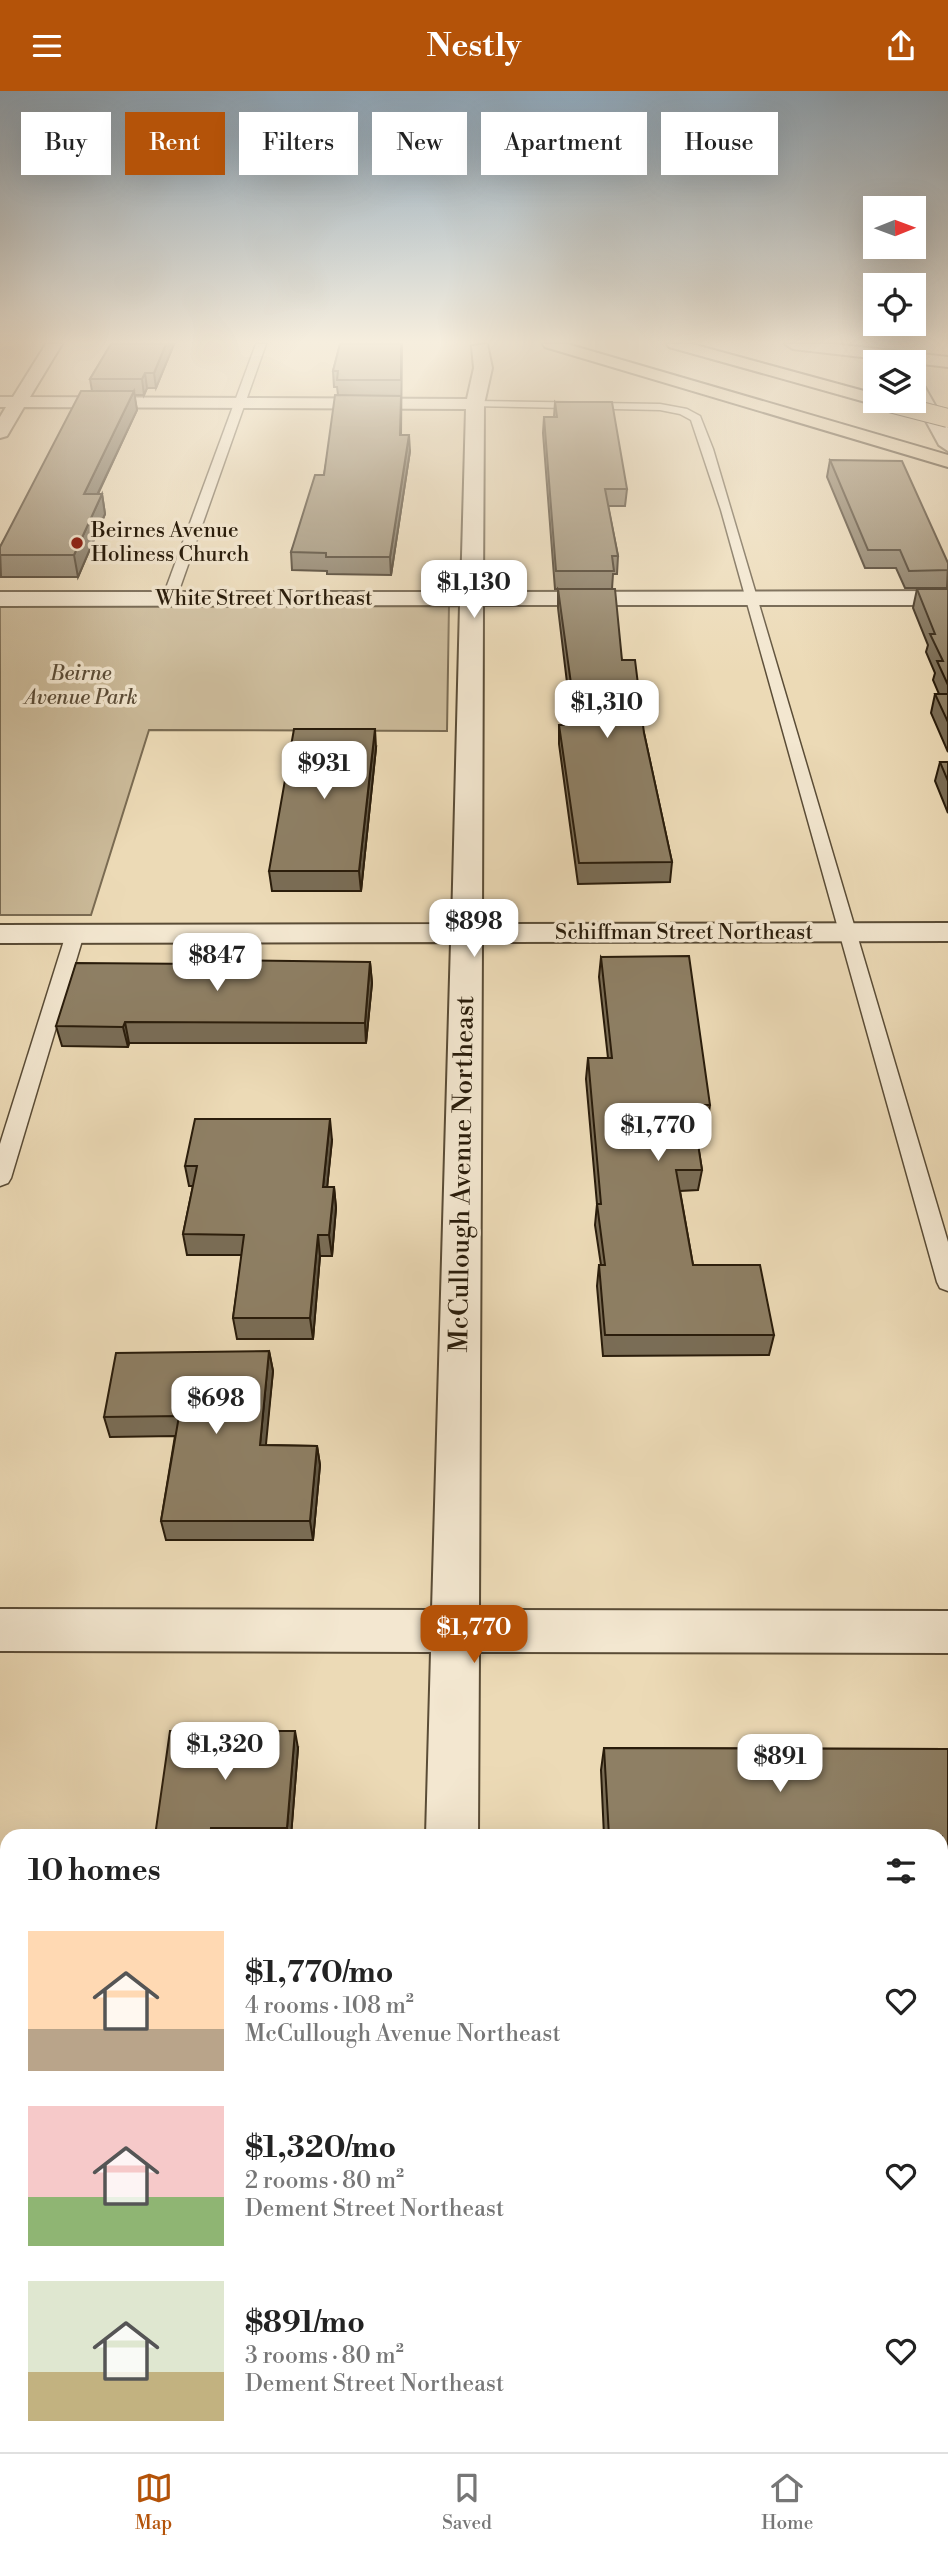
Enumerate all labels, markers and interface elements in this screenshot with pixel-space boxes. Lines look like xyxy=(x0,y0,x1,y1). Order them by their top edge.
text: Nestly xyxy=(427,26,521,66)
icon: menu xyxy=(28,27,66,65)
icon: share xyxy=(882,27,920,65)
chip: Buy xyxy=(21,112,111,175)
chip: Rent xyxy=(125,112,225,175)
chip: Filters xyxy=(239,112,358,175)
chip: New xyxy=(372,112,467,175)
chip: Apartment xyxy=(481,112,647,175)
chip: House xyxy=(661,112,778,175)
north arrow xyxy=(863,196,926,259)
map controls xyxy=(863,196,926,413)
button: locate xyxy=(863,273,926,336)
button: layers xyxy=(863,350,926,413)
place label: Beirnes Avenue Holiness Church xyxy=(90,518,250,568)
marker: Beirnes Avenue Holiness Church xyxy=(69,535,85,551)
pin: $1,130 xyxy=(417,561,531,620)
text: $1,130 xyxy=(437,569,511,597)
street label: White Street Northeast xyxy=(155,586,373,612)
park label: Beirne Avenue Park xyxy=(22,661,138,711)
pin: $1,310 xyxy=(550,681,664,740)
text: $1,310 xyxy=(571,689,643,717)
pin: $931 xyxy=(283,741,365,801)
text: $931 xyxy=(298,750,350,778)
pin: $898 xyxy=(433,899,515,959)
text: $898 xyxy=(445,908,503,936)
street label: Schiffman Street Northeast xyxy=(555,920,813,946)
pin: $847 xyxy=(176,933,258,993)
text: $847 xyxy=(189,942,245,970)
street label: McCullough Avenue Northeast xyxy=(443,995,481,1353)
pin: $1,770 xyxy=(601,1103,715,1163)
text: $1,770 xyxy=(621,1112,695,1140)
pin: $698 xyxy=(175,1377,257,1436)
text: $698 xyxy=(187,1385,245,1413)
pin: $1,770 xyxy=(417,1605,531,1665)
text: $1,770 xyxy=(437,1614,511,1642)
pin: $1,320 xyxy=(168,1723,282,1782)
text: $1,320 xyxy=(186,1731,264,1759)
pin: $891 xyxy=(739,1735,821,1794)
text: $891 xyxy=(753,1743,807,1771)
text: 10 homes xyxy=(28,1852,161,1890)
icon: filters xyxy=(882,1852,920,1890)
text: $1,770/mo xyxy=(245,1954,393,1992)
icon: home xyxy=(84,1959,168,2043)
icon: heart xyxy=(882,1982,920,2020)
text: 4 rooms · 108 m² xyxy=(245,1992,414,2020)
text: McCullough Avenue Northeast xyxy=(245,2020,561,2048)
text: $1,320/mo xyxy=(245,2129,396,2167)
icon: home xyxy=(84,2134,168,2218)
icon: heart xyxy=(882,2157,920,2195)
text: 2 rooms · 80 m² xyxy=(245,2167,404,2195)
text: Dement Street Northeast xyxy=(245,2195,504,2223)
text: $891/mo xyxy=(245,2304,365,2342)
icon: home xyxy=(84,2309,168,2393)
icon: heart xyxy=(882,2332,920,2370)
text: 3 rooms · 80 m² xyxy=(245,2342,404,2370)
text: Dement Street Northeast xyxy=(245,2370,504,2398)
tab: Map xyxy=(135,2469,173,2535)
tab: Saved xyxy=(442,2469,492,2535)
tab: Home xyxy=(761,2469,813,2535)

